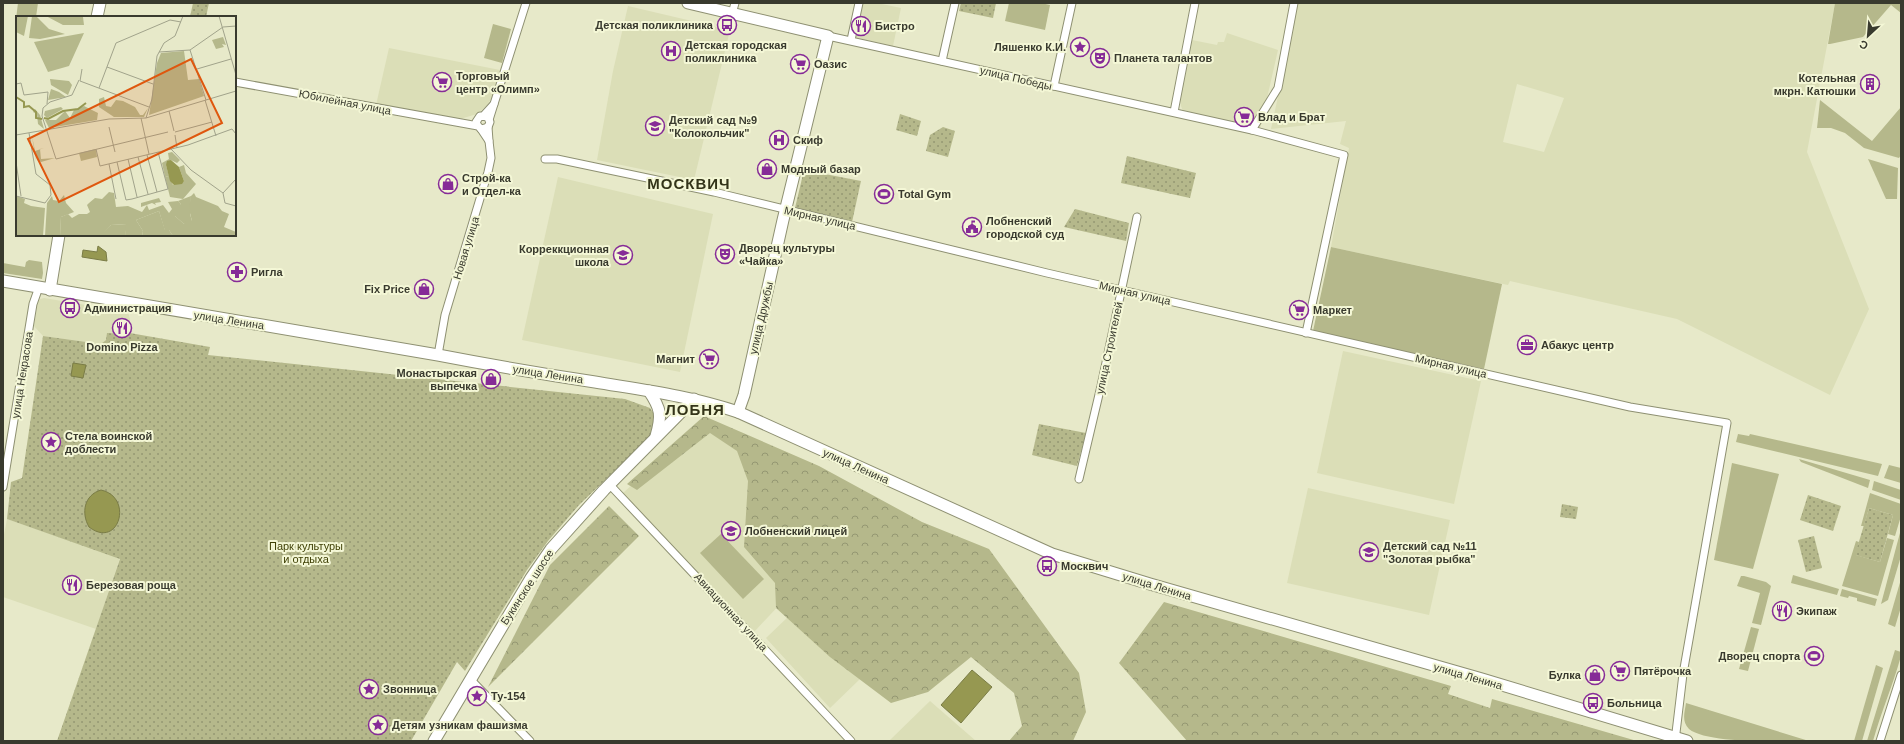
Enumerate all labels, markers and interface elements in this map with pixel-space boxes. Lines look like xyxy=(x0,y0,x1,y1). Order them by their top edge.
bus stop icon: Детская поликлиника xyxy=(716,14,738,36)
restaurant icon: Бистро xyxy=(850,15,872,37)
inset map xyxy=(16,16,236,236)
north arrow xyxy=(1848,16,1888,56)
place label: Детская поликлиника xyxy=(595,19,714,31)
place label: Бистро xyxy=(875,20,915,32)
place icon: Ляшенко К.И. xyxy=(1069,36,1091,58)
text: С xyxy=(1857,38,1870,52)
place label: Детская городская поликлиника xyxy=(685,39,787,64)
hospital icon: Детская городская поликлиника xyxy=(660,40,682,62)
place label: Ляшенко К.И. xyxy=(994,41,1066,53)
theatre icon: Планета талантов xyxy=(1089,47,1111,69)
place label: Планета талантов xyxy=(1114,52,1212,64)
supermarket icon: Оазис xyxy=(789,53,811,75)
place label: Оазис xyxy=(814,58,847,70)
street label: улица Победы xyxy=(979,64,1053,92)
place label: Торговый центр «Олимп» xyxy=(456,70,540,95)
supermarket icon: Торговый центр «Олимп» xyxy=(431,71,453,93)
place label: Котельная мкрн. Катюшки xyxy=(1774,72,1856,97)
building icon: Котельная мкрн. Катюшки xyxy=(1859,73,1881,95)
street label: Юбилейная улица xyxy=(298,87,393,117)
supermarket icon: Влад и Брат xyxy=(1233,106,1255,128)
place label: Влад и Брат xyxy=(1258,111,1326,123)
place label: Детский сад №9 "Колокольчик" xyxy=(669,114,757,139)
school or university icon: Детский сад №9 "Колокольчик" xyxy=(644,115,666,137)
hospital icon: Скиф xyxy=(768,129,790,151)
place label: Скиф xyxy=(793,134,823,146)
shop icon: Модный базар xyxy=(756,158,778,180)
place label: Модный базар xyxy=(781,163,861,175)
place label: Строй-ка и Отдел-ка xyxy=(462,172,522,197)
shop icon: Строй-ка и Отдел-ка xyxy=(437,173,459,195)
district label: МОСКВИЧ xyxy=(647,175,731,192)
sports icon: Total Gym xyxy=(873,183,895,205)
place label: Total Gym xyxy=(898,188,951,200)
street label: Мирная улица xyxy=(783,204,858,232)
street label: Новая улица xyxy=(451,214,482,281)
place label: Лобненский городской суд xyxy=(986,215,1064,240)
public building icon: Лобненский городской суд xyxy=(961,216,983,238)
place label: Дворец культуры «Чайка» xyxy=(739,242,835,267)
place label: Корреккционная школа xyxy=(519,243,610,268)
theatre icon: Дворец культуры «Чайка» xyxy=(714,243,736,265)
school or university icon: Корреккционная школа xyxy=(612,244,634,266)
pharmacy icon: Ригла xyxy=(226,261,248,283)
place label: Ригла xyxy=(251,266,283,278)
shop icon: Fix Price xyxy=(413,278,435,300)
street label: Мирная улица xyxy=(1098,279,1173,307)
street label: улица Дружбы xyxy=(747,280,775,355)
place label: Fix Price xyxy=(364,283,410,295)
bus stop icon: Администрация xyxy=(59,297,81,319)
supermarket icon: Маркет xyxy=(1288,299,1310,321)
street label: улица Строителей xyxy=(1093,301,1125,395)
place label: Администрация xyxy=(84,302,172,314)
place label: Маркет xyxy=(1313,304,1353,316)
street label: улица Ленина xyxy=(193,309,266,332)
restaurant icon: Domino Pizza xyxy=(111,317,133,339)
street label: улица Некрасова xyxy=(9,330,35,419)
office icon: Абакус центр xyxy=(1516,334,1538,356)
place label: Абакус центр xyxy=(1541,339,1614,351)
place label: Domino Pizza xyxy=(86,341,159,353)
supermarket icon: Магнит xyxy=(698,348,720,370)
street label: Мирная улица xyxy=(1414,352,1489,380)
place label: Магнит xyxy=(656,353,696,365)
street label: улица Ленина xyxy=(512,363,585,386)
place label: Монастырская выпечка xyxy=(397,367,478,392)
shop icon: Монастырская выпечка xyxy=(480,368,502,390)
district label: ЛОБНЯ xyxy=(665,401,725,418)
place label: Стела воинской доблести xyxy=(65,430,152,455)
place icon: Стела воинской доблести xyxy=(40,431,62,453)
street label: улица Ленина xyxy=(821,446,892,486)
school or university icon: Лобненский лицей xyxy=(720,520,742,542)
place label: Лобненский лицей xyxy=(745,525,847,537)
park label: Парк культуры и отдыха xyxy=(269,540,343,565)
place label: Детский сад №11 "Золотая рыбка" xyxy=(1383,540,1477,565)
school or university icon: Детский сад №11 "Золотая рыбка" xyxy=(1358,541,1380,563)
street label: Букинское шоссе xyxy=(498,547,556,627)
bus stop icon: Москвич xyxy=(1036,555,1058,577)
place label: Москвич xyxy=(1061,560,1108,572)
street label: улица Ленина xyxy=(1121,570,1194,602)
street label: Авиационная улица xyxy=(692,571,771,654)
restaurant icon: Березовая роща xyxy=(61,574,83,596)
place label: Березовая роща xyxy=(86,579,177,591)
restaurant icon: Экипаж xyxy=(1771,600,1793,622)
place label: Экипаж xyxy=(1796,605,1837,617)
sports icon: Дворец спорта xyxy=(1803,645,1825,667)
place label: Дворец спорта xyxy=(1719,650,1801,662)
street label: улица Ленина xyxy=(1432,660,1505,692)
supermarket icon: Пятёрочка xyxy=(1609,660,1631,682)
shop icon: Булка xyxy=(1584,664,1606,686)
place label: Пятёрочка xyxy=(1634,665,1692,677)
place label: Булка xyxy=(1549,669,1582,681)
place icon: Звонница xyxy=(358,678,380,700)
place label: Звонница xyxy=(383,683,437,695)
place icon: Ту-154 xyxy=(466,685,488,707)
place label: Ту-154 xyxy=(491,690,526,702)
bus stop icon: Больница xyxy=(1582,692,1604,714)
place label: Больница xyxy=(1607,697,1662,709)
place icon: Детям узникам фашизма xyxy=(367,714,389,736)
place label: Детям узникам фашизма xyxy=(392,719,528,731)

